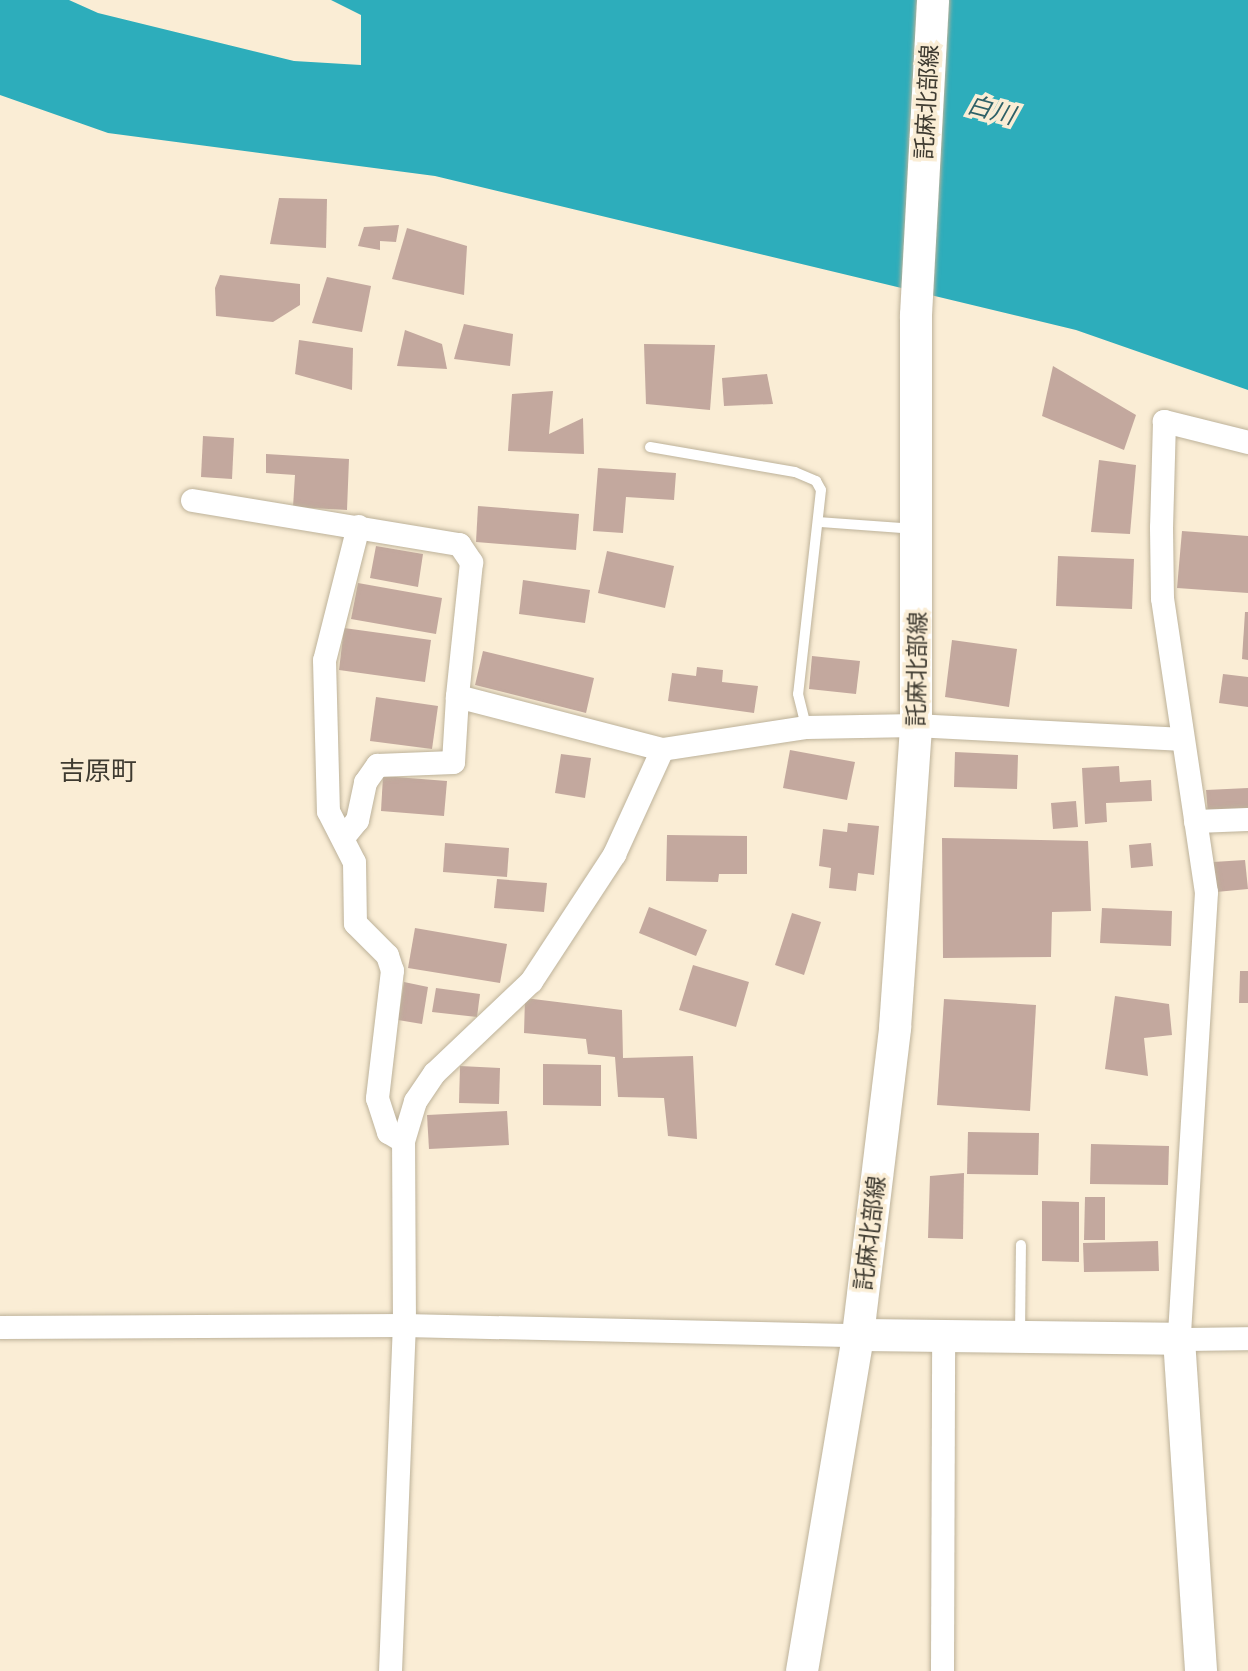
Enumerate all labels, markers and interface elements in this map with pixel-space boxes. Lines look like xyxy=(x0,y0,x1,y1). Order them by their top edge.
street label: 託麻北部線 xyxy=(910,44,944,160)
water label: 白川 xyxy=(964,90,1018,130)
street label: 託麻北部線 xyxy=(902,611,932,727)
district label: 吉原町 xyxy=(59,756,137,788)
street label: 託麻北部線 xyxy=(849,1174,891,1292)

